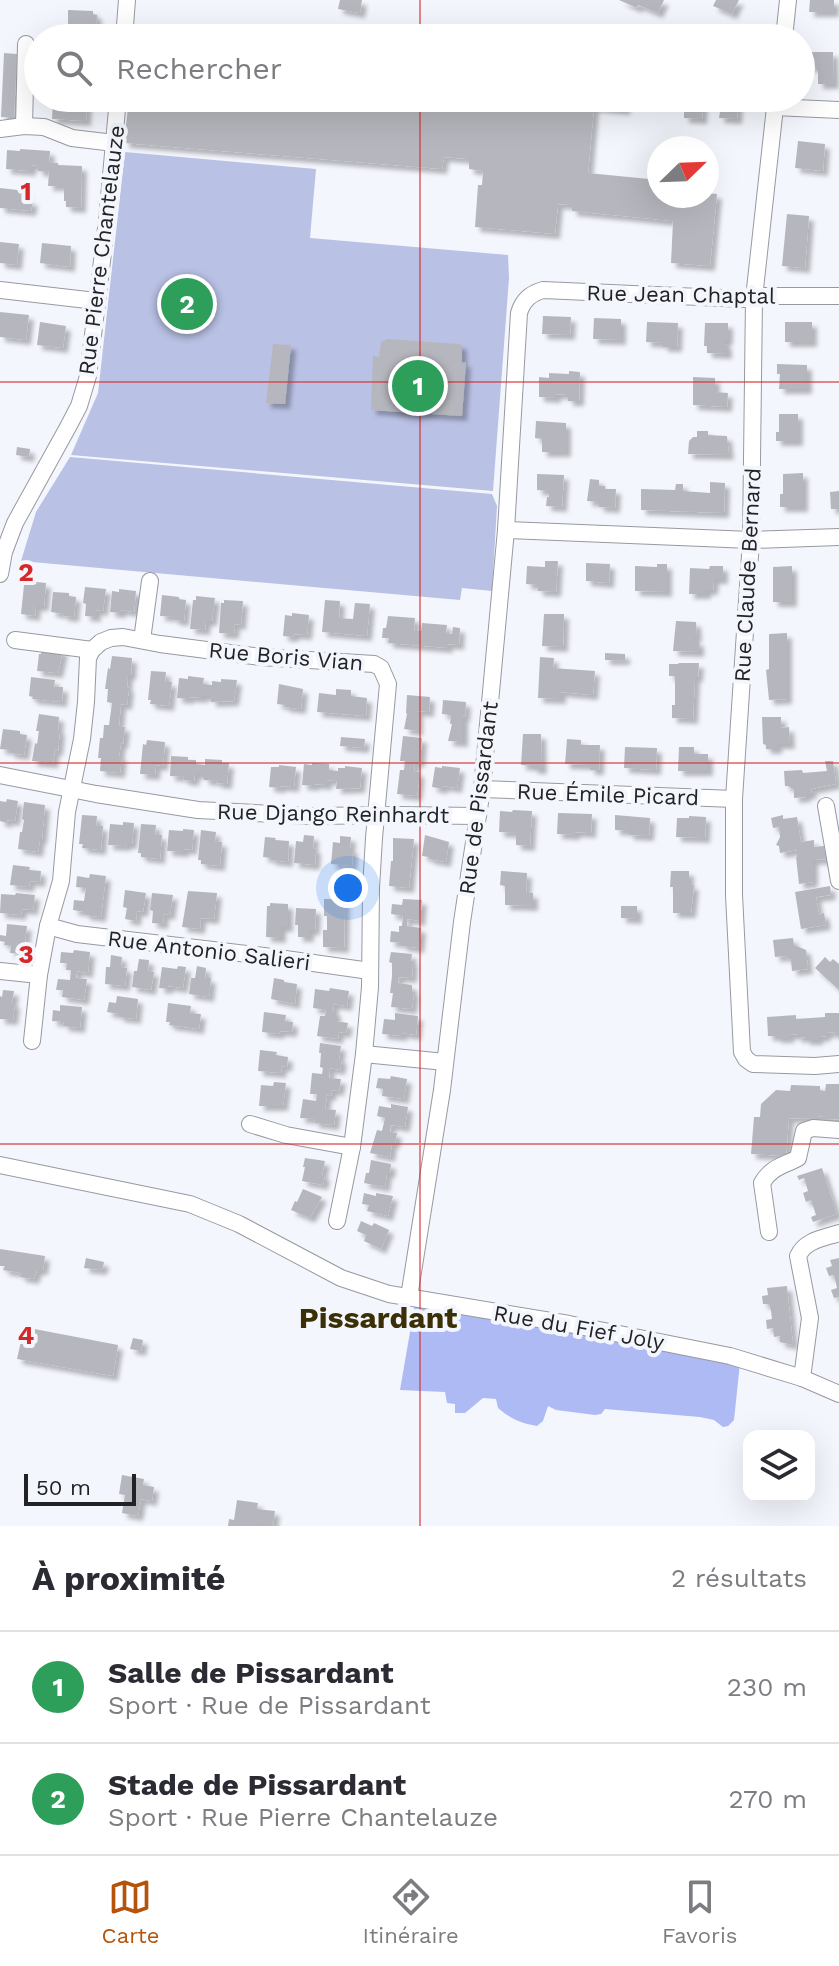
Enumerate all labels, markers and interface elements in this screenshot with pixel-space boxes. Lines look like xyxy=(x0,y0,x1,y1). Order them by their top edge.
search box xyxy=(24,24,815,112)
icon: search xyxy=(52,46,96,90)
text: Rechercher xyxy=(116,51,282,86)
street label: Rue Pierre Chantelauze xyxy=(74,124,129,376)
north arrow xyxy=(647,136,719,208)
text: 1 xyxy=(20,176,32,206)
pin: 2 xyxy=(161,274,213,334)
street label: Rue Jean Chaptal xyxy=(586,280,776,309)
pin: 1 xyxy=(392,356,444,416)
street label: Rue Claude Bernard xyxy=(729,467,766,683)
text: 2 xyxy=(18,557,34,587)
street label: Rue Boris Vian xyxy=(208,637,364,676)
street label: Rue de Pissardant xyxy=(454,700,503,896)
street label: Rue Émile Picard xyxy=(516,779,700,810)
street label: Rue Django Reinhardt xyxy=(217,799,449,828)
your location xyxy=(328,868,368,908)
street label: Rue Antonio Salieri xyxy=(106,926,312,975)
text: 3 xyxy=(18,939,34,969)
district label: Pissardant xyxy=(299,1300,457,1335)
street label: Rue du Fief Joly xyxy=(492,1300,667,1355)
text: 4 xyxy=(18,1320,35,1350)
map controls xyxy=(743,1430,815,1502)
button: layers xyxy=(743,1430,815,1502)
scale bar xyxy=(24,1470,136,1506)
text: 50 m xyxy=(36,1475,91,1500)
text: À proximité xyxy=(32,1558,226,1598)
text: 2 résultats xyxy=(671,1563,807,1593)
text: Salle de Pissardant xyxy=(108,1655,394,1690)
text: 1 xyxy=(52,1672,64,1702)
text: 230 m xyxy=(727,1672,807,1702)
text: Sport · Rue de Pissardant xyxy=(108,1690,431,1720)
text: Stade de Pissardant xyxy=(108,1767,406,1802)
text: 2 xyxy=(50,1784,66,1814)
text: 270 m xyxy=(728,1784,807,1814)
text: Sport · Rue Pierre Chantelauze xyxy=(108,1802,498,1832)
tab: Carte xyxy=(102,1875,159,1948)
tab: Itinéraire xyxy=(363,1875,459,1948)
tab: Favoris xyxy=(662,1875,737,1948)

